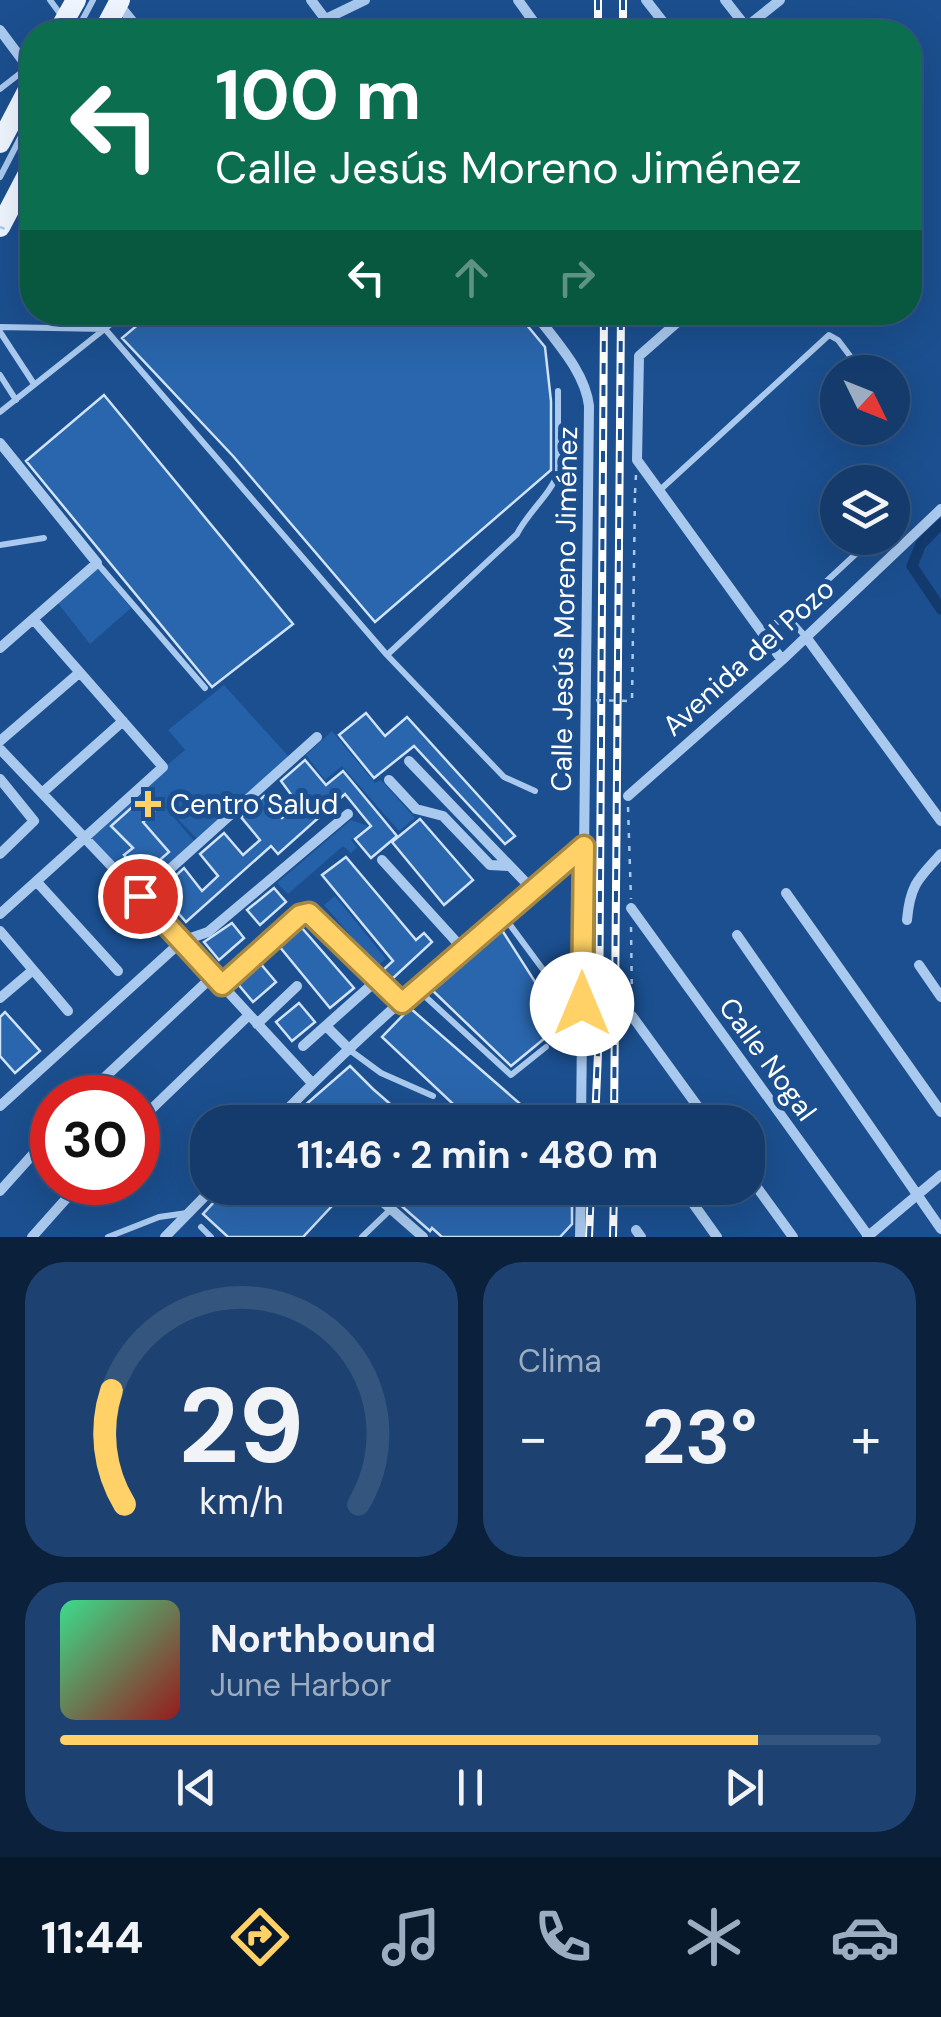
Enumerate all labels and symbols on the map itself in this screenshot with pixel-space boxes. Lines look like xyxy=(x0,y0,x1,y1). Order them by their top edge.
north arrow xyxy=(820,355,910,445)
street label: Calle Jesús Moreno Jiménez xyxy=(543,426,586,792)
street label: Avenida del Pozo xyxy=(655,570,842,744)
place label: Centro Salud xyxy=(170,786,338,823)
marker: Centro Salud xyxy=(135,791,161,817)
pin xyxy=(98,854,183,939)
position arrow xyxy=(530,952,634,1056)
street label: Calle Nogal xyxy=(710,990,825,1128)
speed limit sign: 30 xyxy=(30,1075,160,1205)

